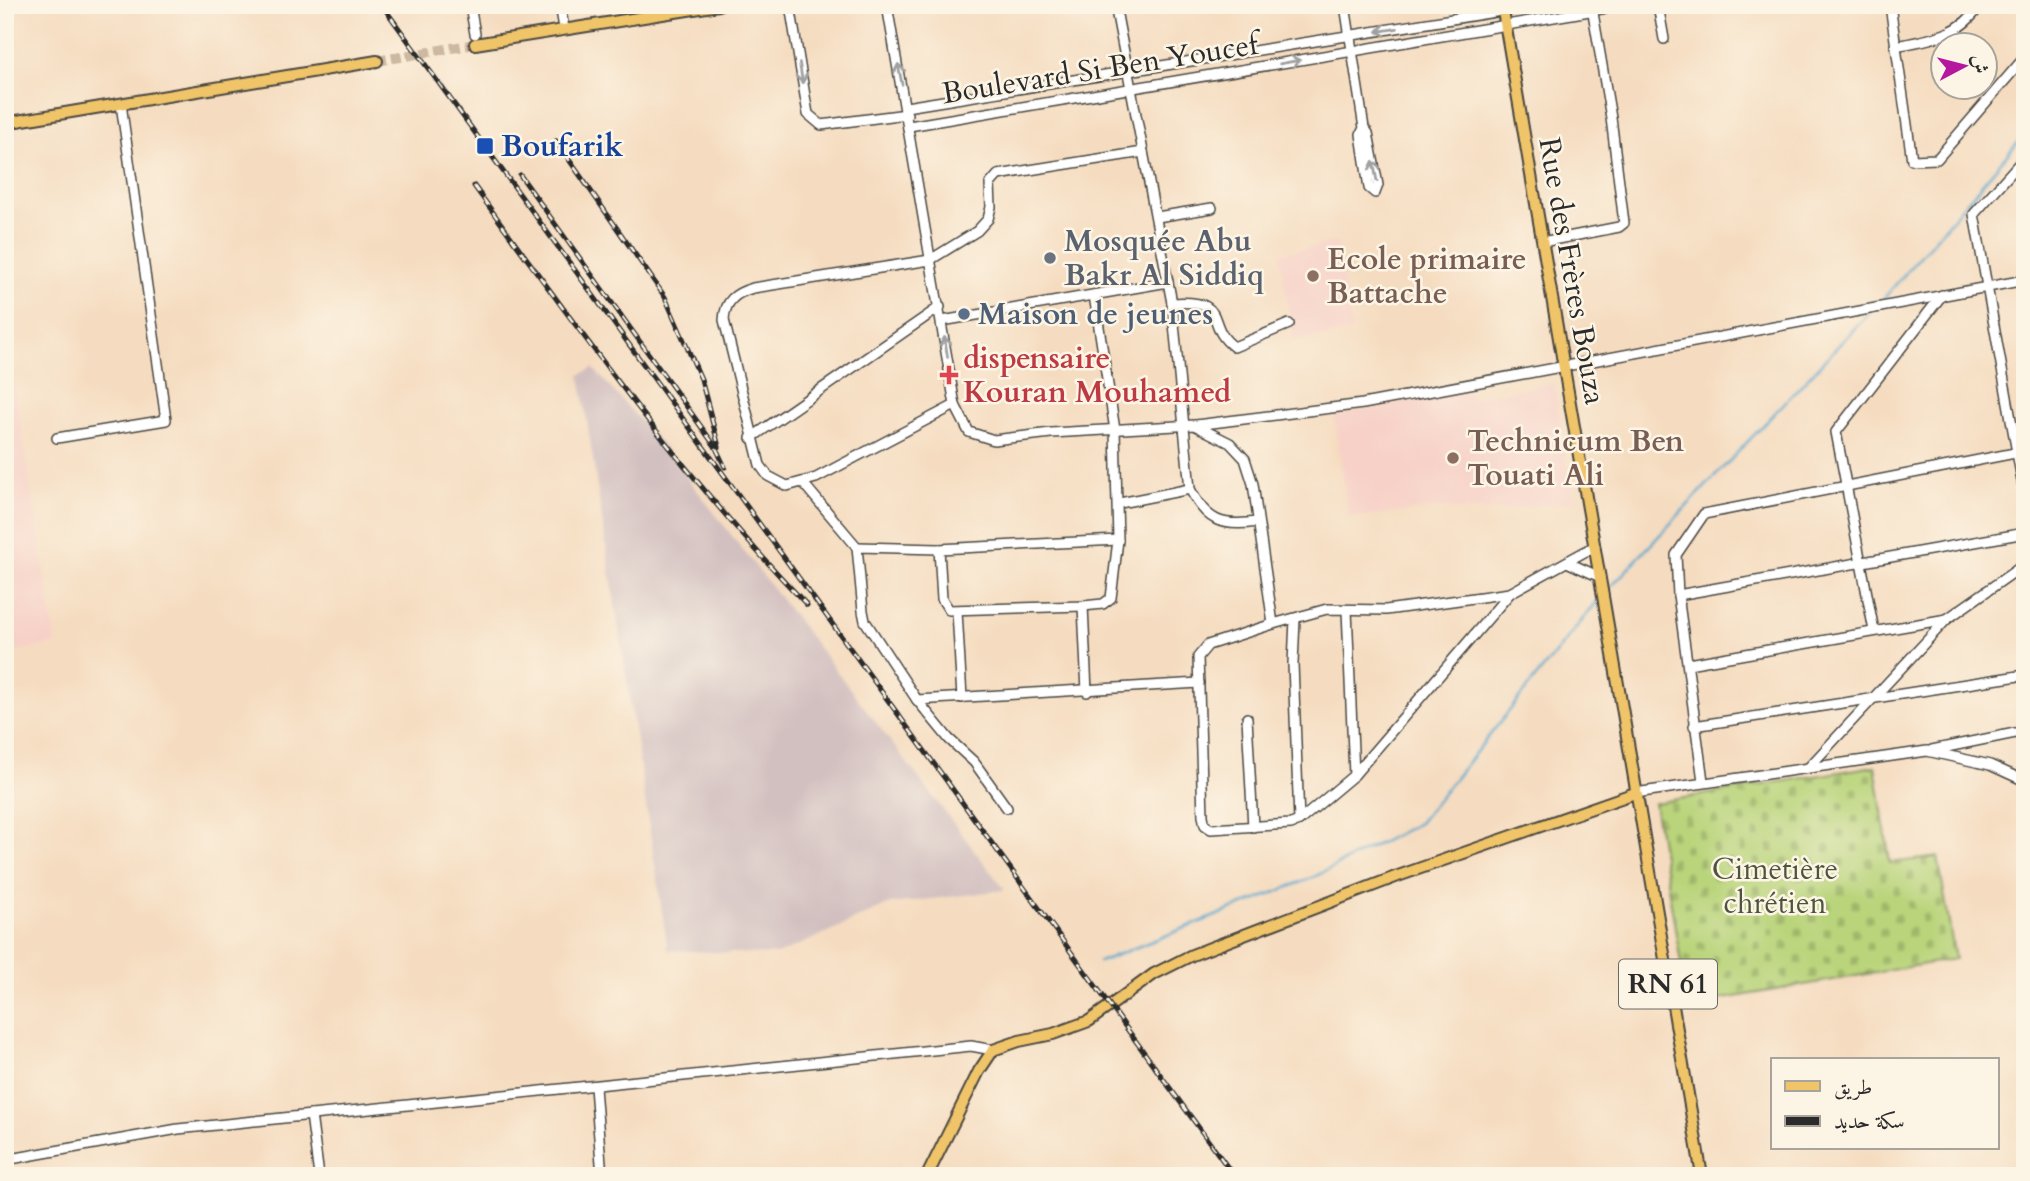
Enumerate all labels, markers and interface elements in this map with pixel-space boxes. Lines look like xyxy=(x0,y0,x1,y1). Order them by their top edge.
street label: Boulevard Si Ben Youcef xyxy=(939,23,1266,114)
one-way arrow xyxy=(1377,24,1399,37)
north arrow xyxy=(1928,32,1998,102)
text: ش xyxy=(1966,53,1994,75)
one-way arrow xyxy=(1279,55,1301,68)
one-way arrow xyxy=(795,61,808,84)
one-way arrow xyxy=(892,63,906,86)
place label: Boufarik xyxy=(501,126,624,167)
street label: Rue des Frères Bouza xyxy=(1528,134,1616,408)
marker: Boufarik xyxy=(475,136,495,156)
one-way arrow xyxy=(1368,160,1382,183)
place label: Mosquée Abu Bakr Al Siddiq xyxy=(1064,221,1265,296)
place label: Ecole primaire Battache xyxy=(1327,239,1527,314)
marker: Mosquée Abu Bakr Al Siddiq xyxy=(1042,250,1058,266)
marker: Ecole primaire Battache xyxy=(1305,268,1321,284)
place label: Maison de jeunes xyxy=(978,294,1213,335)
marker: Maison de jeunes xyxy=(956,306,972,322)
one-way arrow xyxy=(939,336,952,358)
place label: dispensaire Kouran Mouhamed xyxy=(963,338,1231,413)
marker: dispensaire Kouran Mouhamed xyxy=(941,367,957,383)
place label: Technicum Ben Touati Ali xyxy=(1467,421,1684,496)
marker: Technicum Ben Touati Ali xyxy=(1445,450,1461,466)
park label: Cimetière chrétien xyxy=(1712,849,1838,924)
road number: RN 61 xyxy=(1619,960,1717,1009)
legend xyxy=(1771,1058,1998,1150)
text: طريق xyxy=(1834,1073,1872,1102)
text: سكة حديد xyxy=(1834,1107,1905,1136)

